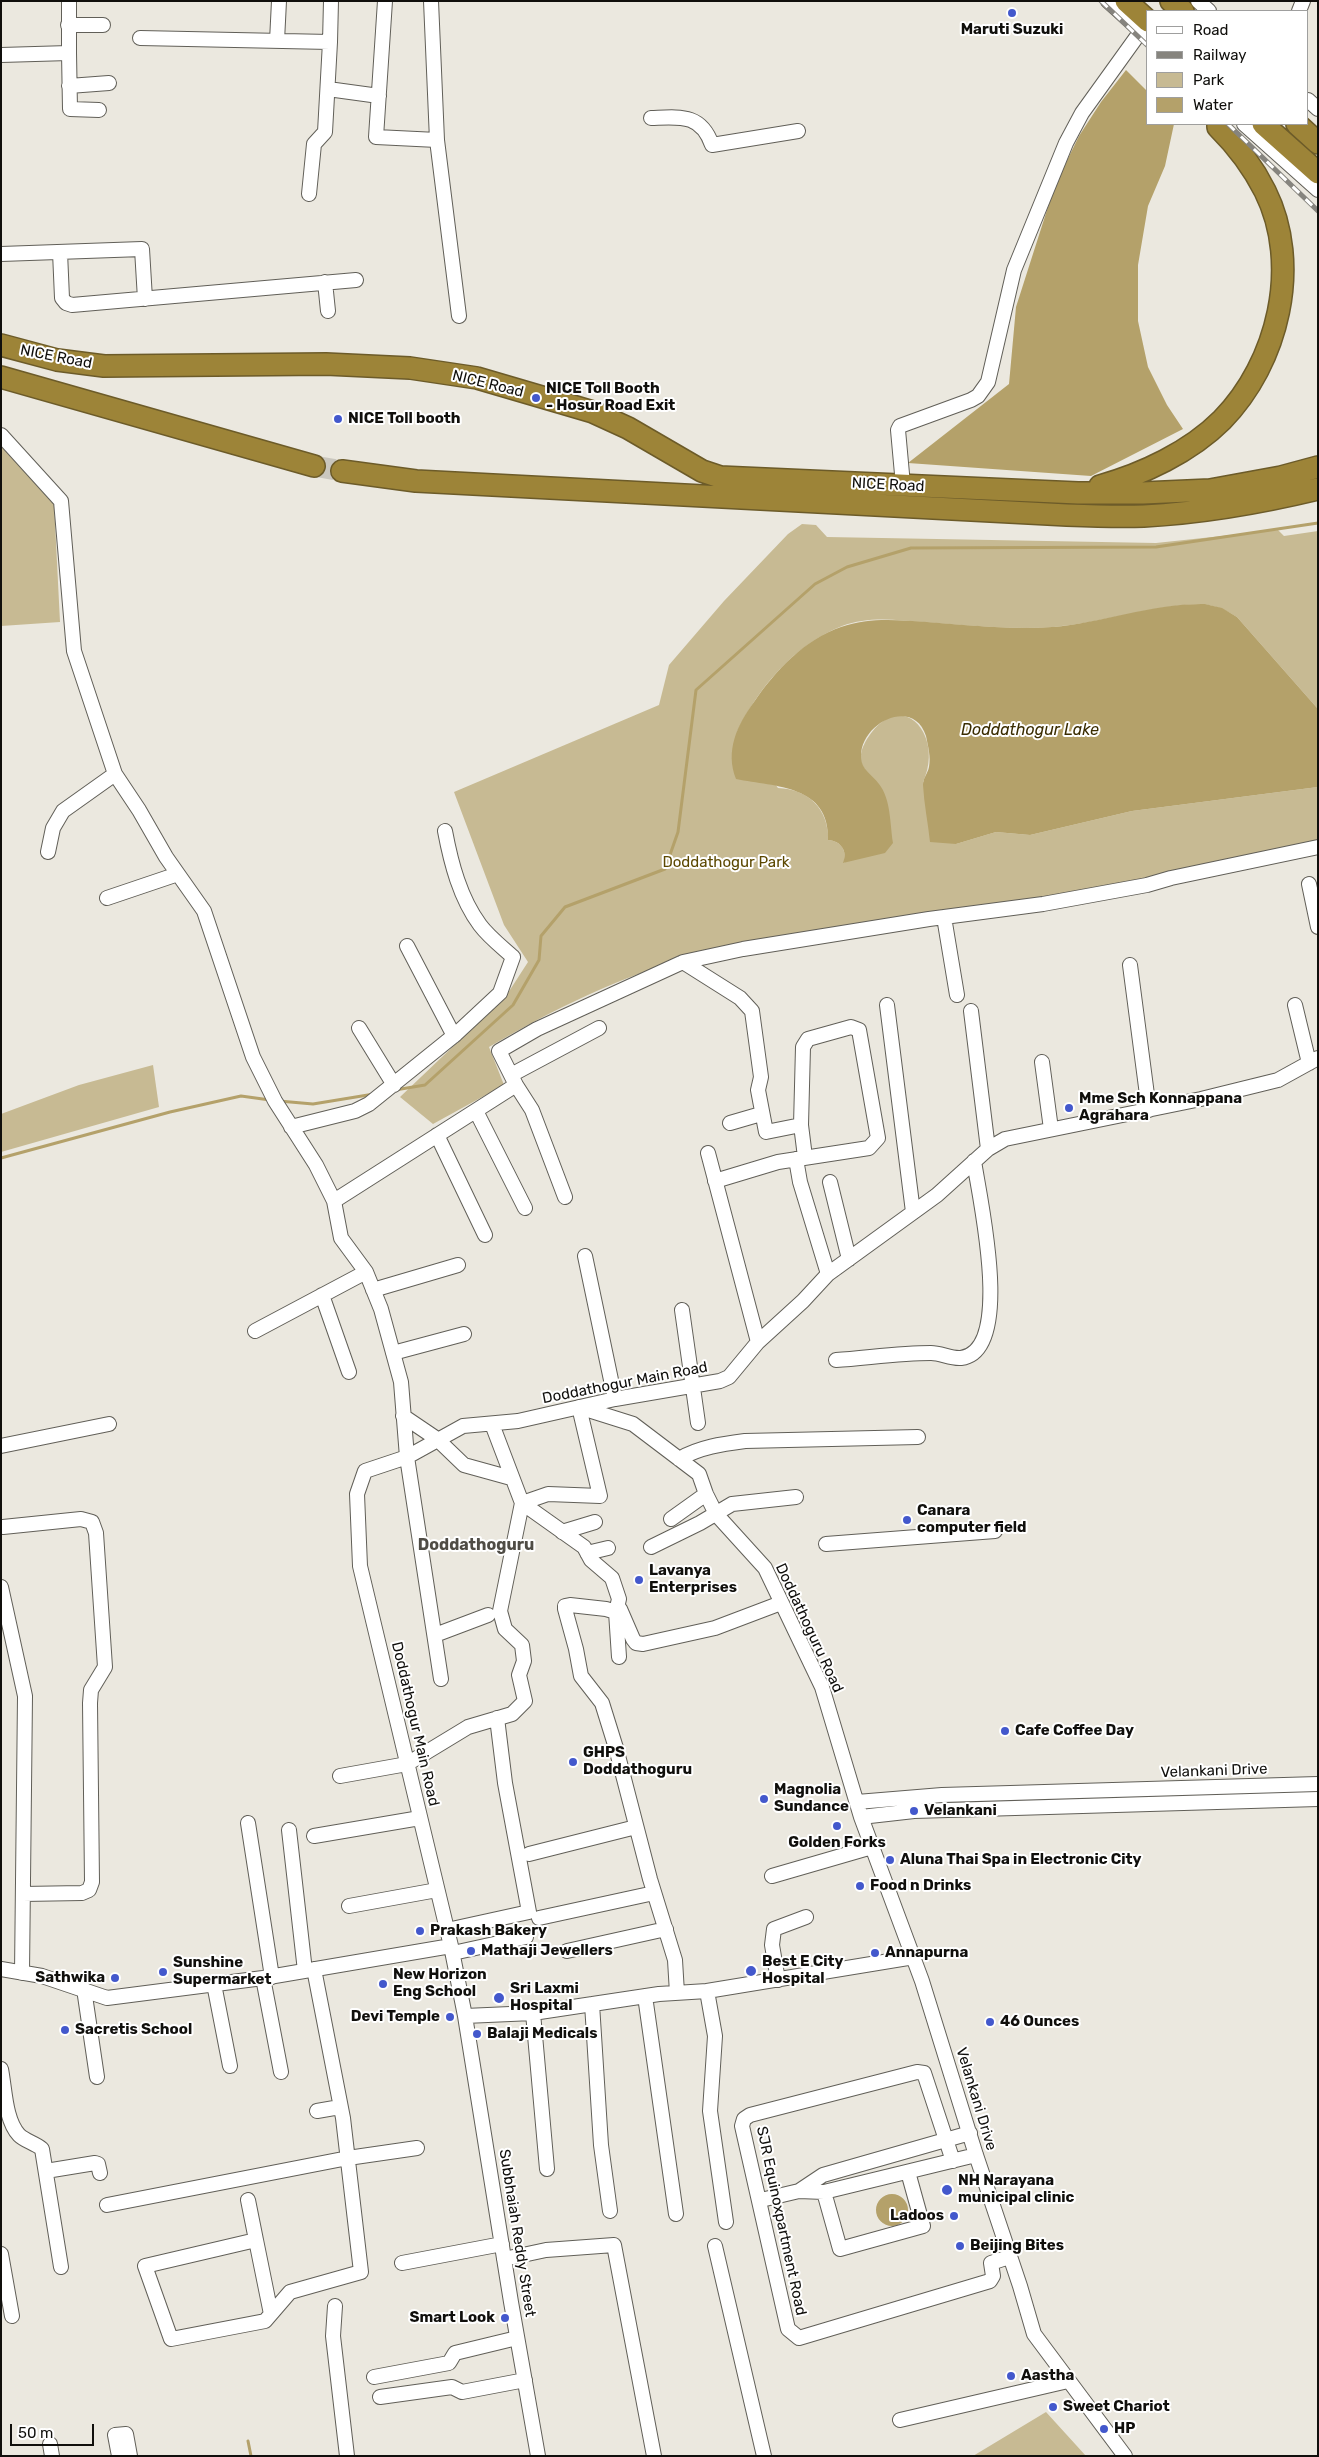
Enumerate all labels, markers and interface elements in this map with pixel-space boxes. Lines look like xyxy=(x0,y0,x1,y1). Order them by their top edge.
marker: Maruti Suzuki xyxy=(1006,7,1018,19)
legend xyxy=(1146,10,1309,125)
place label: Maruti Suzuki xyxy=(961,21,1063,39)
text: Road xyxy=(1193,21,1229,39)
text: Railway xyxy=(1193,46,1247,64)
text: Park xyxy=(1193,71,1224,89)
text: Water xyxy=(1193,96,1233,114)
street label: NICE Road xyxy=(19,341,93,373)
street label: NICE Road xyxy=(450,366,526,402)
place label: NICE Toll Booth - Hosur Road Exit xyxy=(546,380,675,415)
marker: NICE Toll Booth - Hosur Road Exit xyxy=(530,392,542,404)
place label: NICE Toll booth xyxy=(348,410,461,428)
marker: NICE Toll booth xyxy=(332,413,344,425)
street label: NICE Road xyxy=(851,474,925,496)
water label: Doddathogur Lake xyxy=(961,720,1099,740)
park label: Doddathogur Park xyxy=(662,854,790,872)
place label: Mme Sch Konnappana Agrahara xyxy=(1079,1090,1242,1125)
marker: Mme Sch Konnappana Agrahara xyxy=(1063,1102,1075,1114)
street label: Doddathogur Main Road xyxy=(541,1358,709,1408)
place label: Canara computer field xyxy=(917,1502,1027,1537)
marker: Canara computer field xyxy=(901,1514,913,1526)
district label: Doddathoguru xyxy=(418,1535,534,1555)
street label: Doddathoguru Road xyxy=(771,1561,847,1695)
place label: Lavanya Enterprises xyxy=(649,1562,737,1597)
marker: Lavanya Enterprises xyxy=(633,1574,645,1586)
street label: Doddathogur Main Road xyxy=(387,1640,443,1808)
place label: Cafe Coffee Day xyxy=(1015,1722,1134,1740)
marker: Cafe Coffee Day xyxy=(999,1725,1011,1737)
place label: GHPS Doddathoguru xyxy=(583,1744,692,1779)
marker: GHPS Doddathoguru xyxy=(567,1756,579,1768)
street label: Velankani Drive xyxy=(1160,1760,1268,1782)
place label: Magnolia Sundance xyxy=(774,1781,849,1816)
marker: Magnolia Sundance xyxy=(758,1793,770,1805)
place label: Velankani xyxy=(924,1802,997,1820)
marker: Velankani xyxy=(908,1805,920,1817)
marker: Golden Forks xyxy=(831,1820,843,1832)
place label: Golden Forks xyxy=(788,1834,886,1852)
place label: Aluna Thai Spa in Electronic City xyxy=(900,1851,1142,1869)
marker: Aluna Thai Spa in Electronic City xyxy=(884,1854,896,1866)
place label: Food n Drinks xyxy=(870,1877,971,1895)
marker: Food n Drinks xyxy=(854,1880,866,1892)
place label: Prakash Bakery xyxy=(430,1922,547,1940)
marker: Prakash Bakery xyxy=(414,1925,426,1937)
place label: Mathaji Jewellers xyxy=(481,1942,613,1960)
place label: Annapurna xyxy=(885,1944,968,1962)
marker: Mathaji Jewellers xyxy=(465,1945,477,1957)
marker: Annapurna xyxy=(869,1947,881,1959)
place label: Best E City Hospital xyxy=(762,1953,843,1988)
place label: Sunshine Supermarket xyxy=(173,1954,271,1989)
marker: Best E City Hospital xyxy=(744,1964,758,1978)
marker: Sunshine Supermarket xyxy=(157,1966,169,1978)
place label: New Horizon Eng School xyxy=(393,1966,487,2001)
place label: Sathwika xyxy=(35,1969,105,1987)
marker: Sathwika xyxy=(109,1972,121,1984)
marker: New Horizon Eng School xyxy=(377,1978,389,1990)
place label: Sri Laxmi Hospital xyxy=(510,1980,579,2015)
marker: Sri Laxmi Hospital xyxy=(492,1991,506,2005)
place label: Devi Temple xyxy=(351,2008,440,2026)
marker: Devi Temple xyxy=(444,2011,456,2023)
place label: 46 Ounces xyxy=(1000,2013,1079,2031)
marker: 46 Ounces xyxy=(984,2016,996,2028)
place label: Sacretis School xyxy=(75,2021,192,2039)
marker: Sacretis School xyxy=(59,2024,71,2036)
place label: Balaji Medicals xyxy=(487,2025,597,2043)
marker: Balaji Medicals xyxy=(471,2028,483,2040)
street label: Velankani Drive xyxy=(952,2045,1000,2153)
street label: SJR Equinoxpartment Road xyxy=(752,2125,810,2317)
street label: Subbhaiah Reddy Street xyxy=(495,2148,539,2318)
place label: NH Narayana municipal clinic xyxy=(958,2172,1074,2207)
marker: NH Narayana municipal clinic xyxy=(940,2183,954,2197)
place label: Ladoos xyxy=(890,2207,944,2225)
marker: Ladoos xyxy=(948,2210,960,2222)
place label: Beijing Bites xyxy=(970,2237,1064,2255)
marker: Beijing Bites xyxy=(954,2240,966,2252)
place label: Smart Look xyxy=(409,2309,495,2327)
marker: Smart Look xyxy=(499,2312,511,2324)
place label: Aastha xyxy=(1021,2367,1074,2385)
marker: Aastha xyxy=(1005,2370,1017,2382)
place label: Sweet Chariot xyxy=(1063,2398,1170,2416)
marker: Sweet Chariot xyxy=(1047,2401,1059,2413)
scale bar xyxy=(12,2414,96,2446)
place label: HP xyxy=(1114,2420,1135,2438)
marker: HP xyxy=(1098,2423,1110,2435)
text: 50 m xyxy=(18,2424,53,2442)

